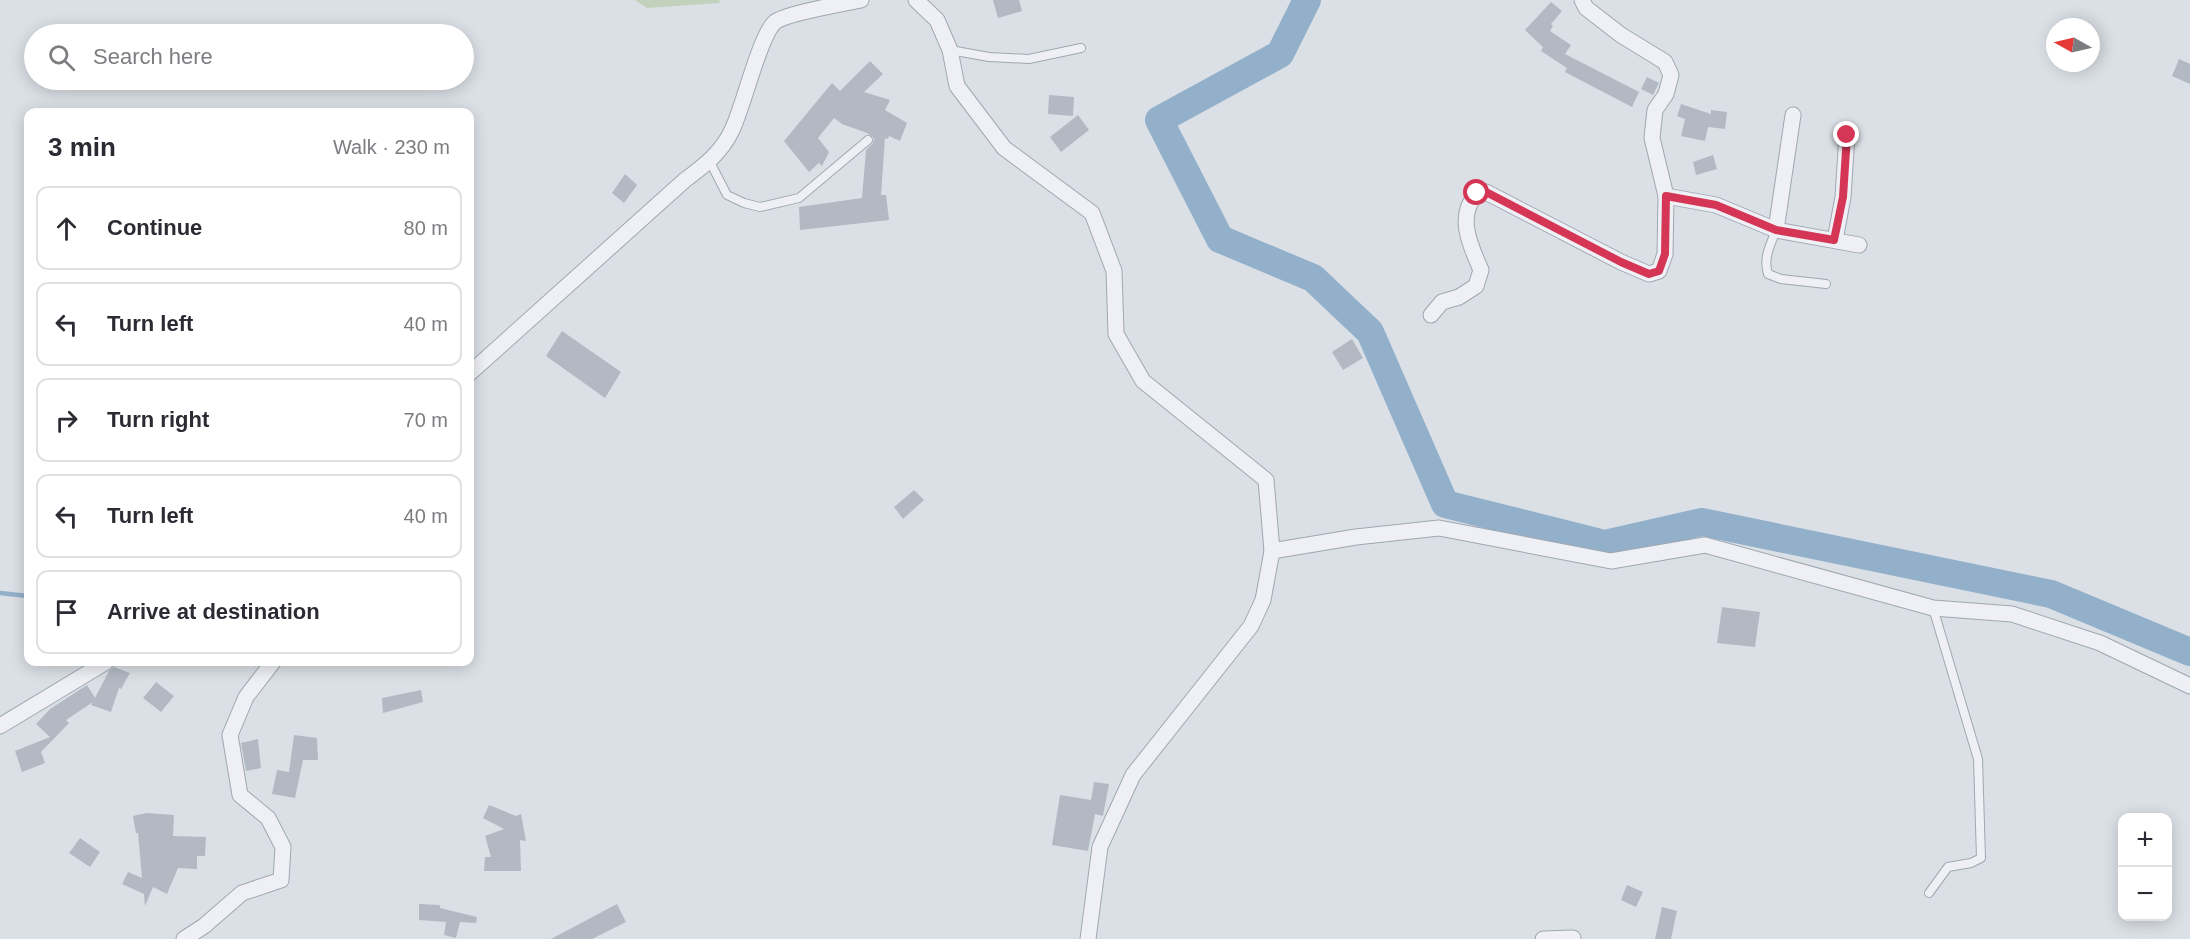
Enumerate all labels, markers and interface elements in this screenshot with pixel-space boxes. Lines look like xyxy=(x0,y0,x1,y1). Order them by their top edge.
north arrow xyxy=(2046,18,2100,72)
search box xyxy=(24,24,474,90)
icon: search xyxy=(45,41,78,74)
text: Search here xyxy=(93,44,213,69)
route end xyxy=(1833,121,1859,147)
text: 3 min xyxy=(48,132,116,162)
text: Walk · 230 m xyxy=(333,136,450,158)
route start xyxy=(1463,179,1489,205)
icon: ahead xyxy=(50,212,83,245)
text: Continue xyxy=(107,215,202,240)
text: 80 m xyxy=(404,217,448,239)
icon: left xyxy=(50,308,83,341)
text: Turn left xyxy=(107,311,193,336)
text: 40 m xyxy=(404,313,448,335)
icon: right xyxy=(50,404,83,437)
text: Turn right xyxy=(107,407,209,432)
text: 70 m xyxy=(404,409,448,431)
icon: left xyxy=(50,500,83,533)
text: Turn left xyxy=(107,503,193,528)
text: 40 m xyxy=(404,505,448,527)
icon: arrive xyxy=(50,596,83,629)
text: Arrive at destination xyxy=(107,599,320,624)
map controls xyxy=(2118,813,2172,921)
button: + xyxy=(2118,813,2172,867)
button: − xyxy=(2118,867,2172,921)

